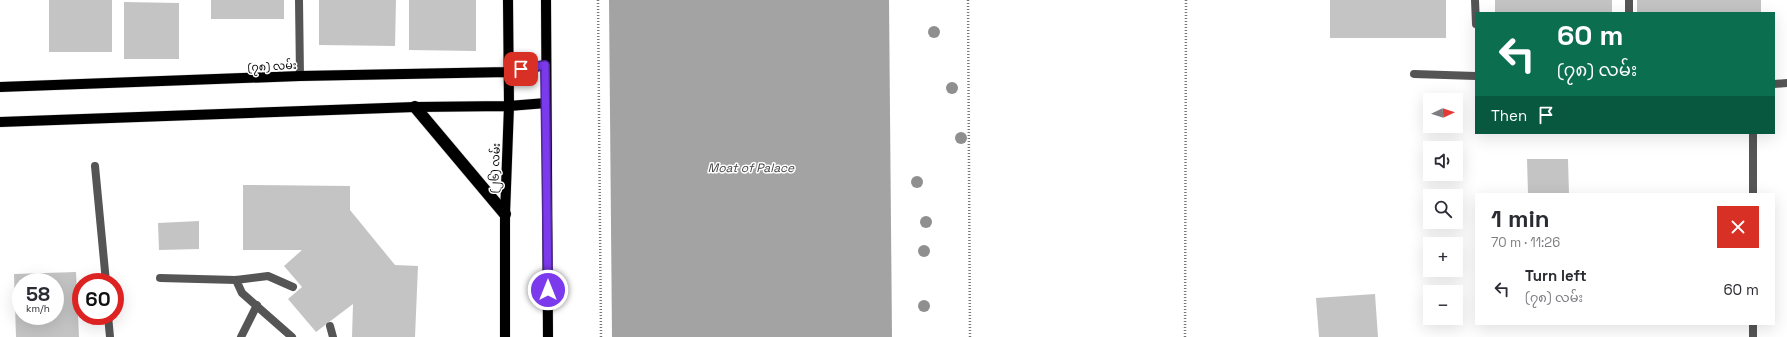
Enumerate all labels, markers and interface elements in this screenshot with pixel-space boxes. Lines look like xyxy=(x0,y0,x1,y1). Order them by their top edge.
text: 60 m xyxy=(1557,17,1623,53)
icon: left xyxy=(1491,28,1543,80)
pin xyxy=(504,52,538,86)
street label: (၇၈) လမ်း xyxy=(247,58,297,76)
icon: arrive xyxy=(510,58,532,80)
text: (၇၈) လမ်း xyxy=(1557,58,1637,81)
north arrow xyxy=(1423,93,1463,133)
map controls xyxy=(1423,93,1463,325)
icon: arrive xyxy=(1535,104,1557,126)
text: Then xyxy=(1491,106,1527,125)
button: sound xyxy=(1423,141,1463,181)
street label: (၂၆) လမ်း xyxy=(487,143,505,193)
water label: Moat of Palace xyxy=(708,160,795,176)
button: search xyxy=(1423,189,1463,229)
text: 1 min xyxy=(1491,203,1550,234)
button: close xyxy=(1717,206,1759,248)
text: 70 m · 11:26 xyxy=(1491,234,1560,251)
button: + xyxy=(1423,237,1463,277)
text: Turn left xyxy=(1525,266,1587,285)
position arrow xyxy=(527,269,569,311)
speed limit sign: 60 xyxy=(72,273,124,325)
icon: left xyxy=(1491,278,1513,300)
text: 60 m xyxy=(1723,280,1759,299)
text: 58 xyxy=(26,281,50,307)
button: − xyxy=(1423,285,1463,325)
text: (၇၈) လမ်း xyxy=(1525,289,1583,306)
text: km/h xyxy=(26,302,50,315)

